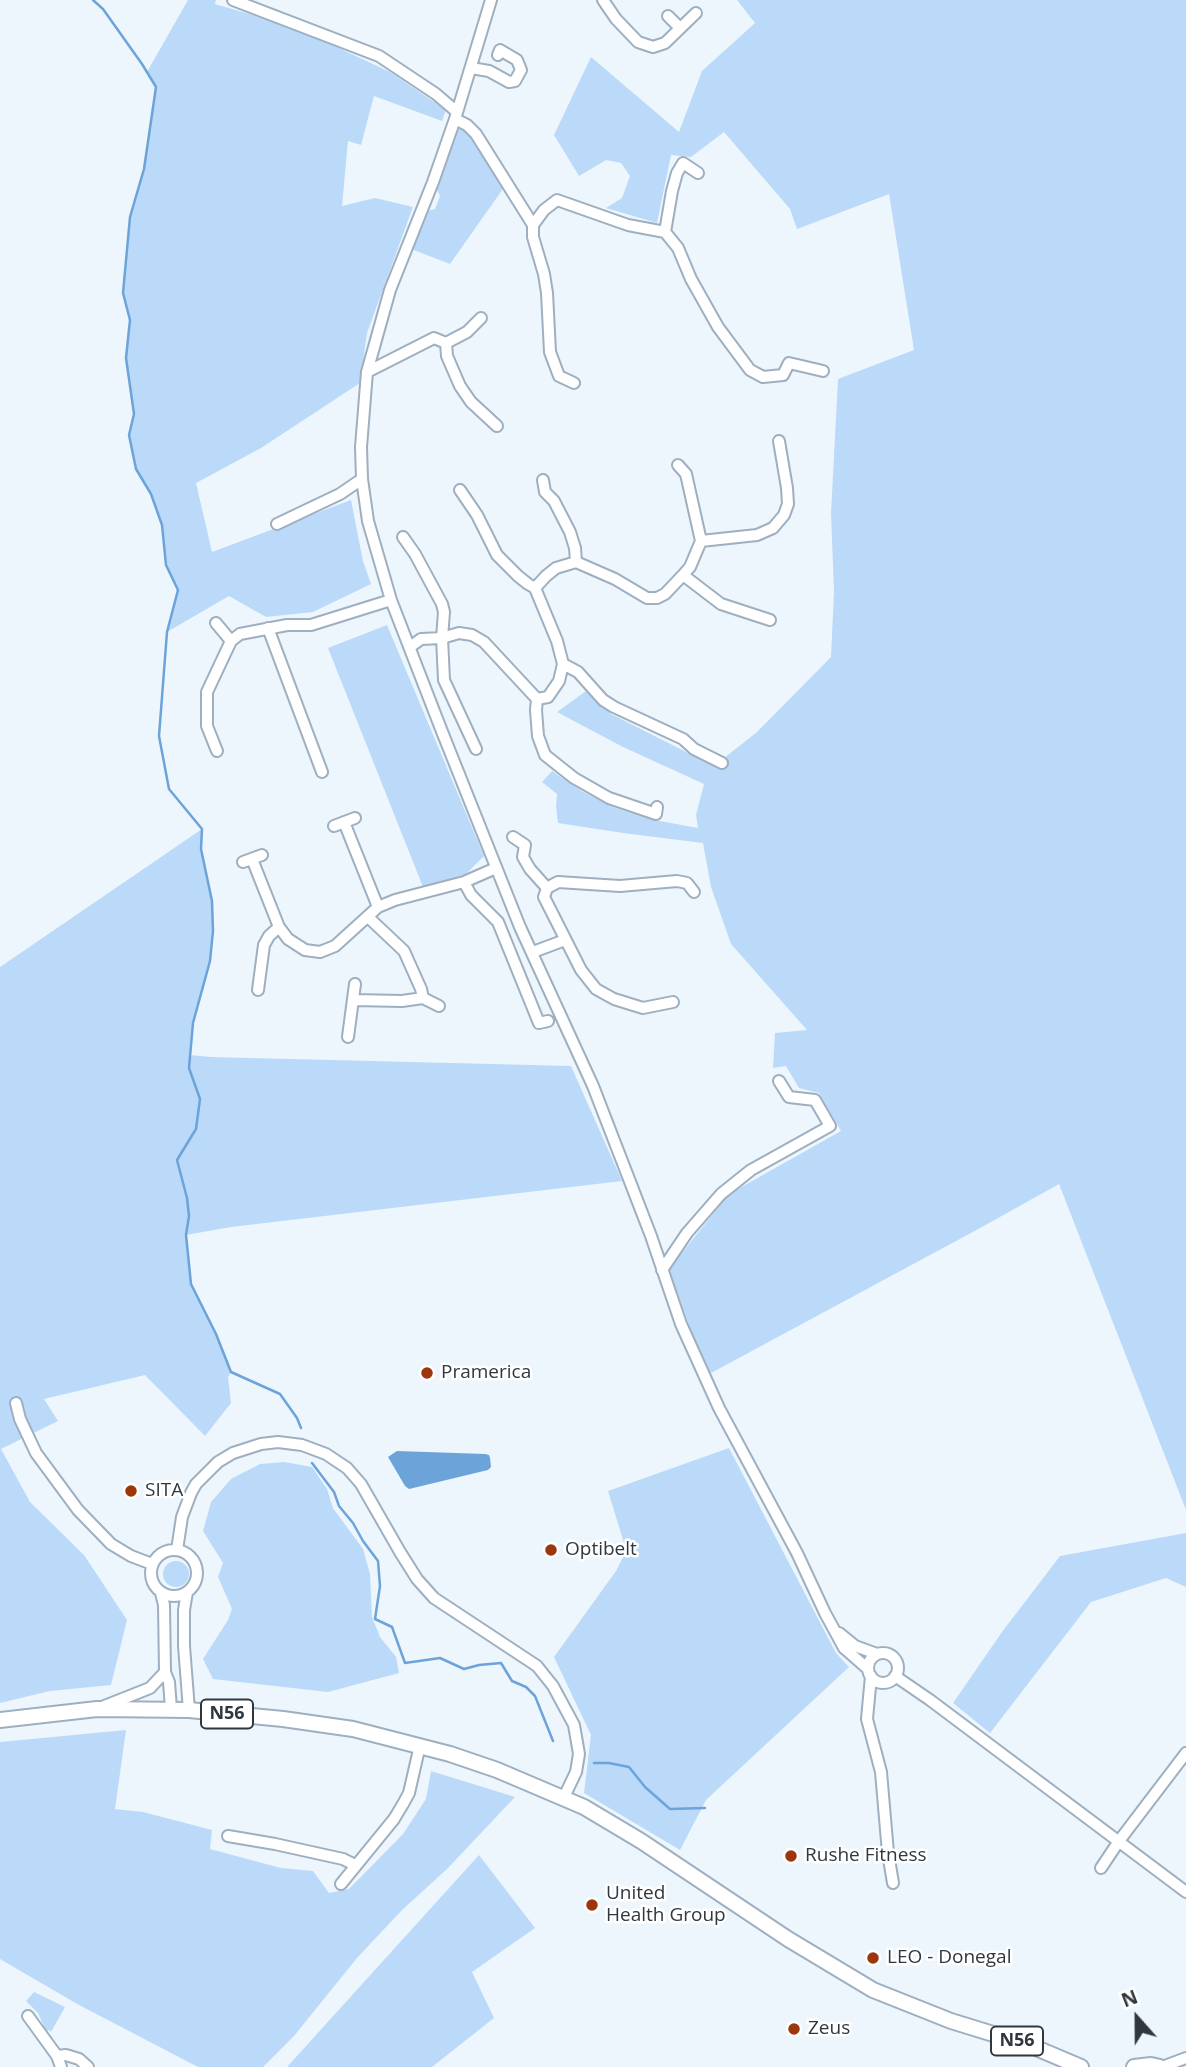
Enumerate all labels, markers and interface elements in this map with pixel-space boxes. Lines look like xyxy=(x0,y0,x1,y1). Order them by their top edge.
place label: Pramerica xyxy=(441,1362,531,1384)
marker: Pramerica xyxy=(419,1365,435,1381)
place label: SITA xyxy=(145,1480,183,1502)
marker: SITA xyxy=(123,1483,139,1499)
place label: Optibelt xyxy=(565,1539,637,1561)
marker: Optibelt xyxy=(543,1542,559,1558)
road number: N56 xyxy=(201,1700,253,1728)
place label: Rushe Fitness xyxy=(805,1845,926,1867)
marker: Rushe Fitness xyxy=(783,1848,799,1864)
place label: United Health Group xyxy=(606,1883,726,1927)
marker: United Health Group xyxy=(584,1897,600,1913)
place label: LEO - Donegal xyxy=(887,1947,1011,1969)
marker: LEO - Donegal xyxy=(865,1950,881,1966)
north arrow xyxy=(1102,1983,1172,2053)
text: N xyxy=(1118,1983,1141,2013)
place label: Zeus xyxy=(808,2018,850,2040)
marker: Zeus xyxy=(786,2021,802,2037)
road number: N56 xyxy=(991,2026,1043,2056)

